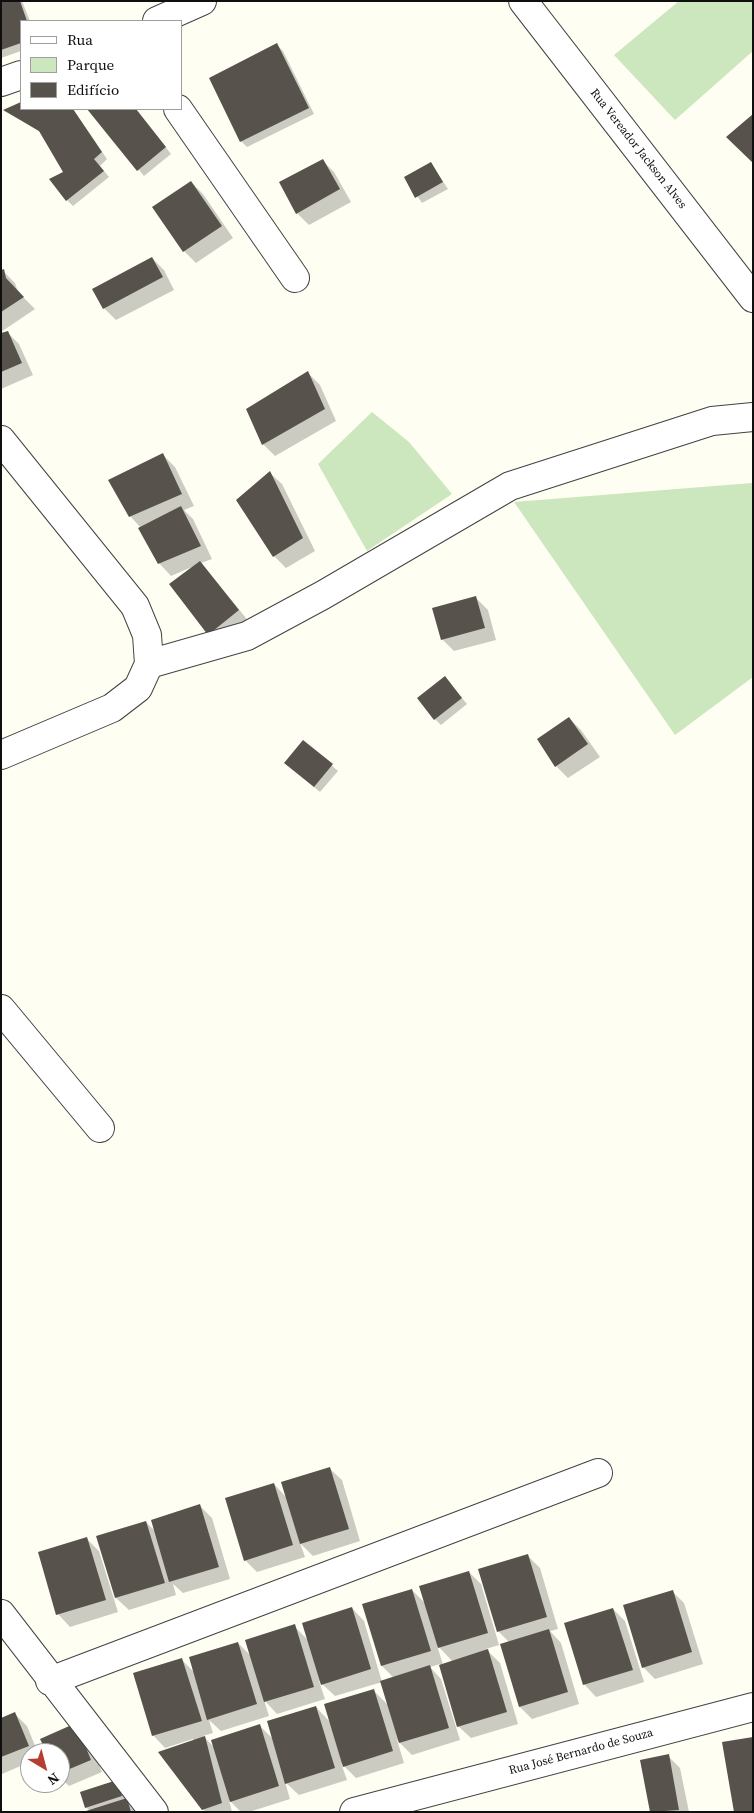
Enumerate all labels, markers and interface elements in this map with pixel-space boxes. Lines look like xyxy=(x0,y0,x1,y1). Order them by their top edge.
legend xyxy=(20,20,182,110)
text: Rua xyxy=(67,29,93,50)
text: Parque xyxy=(67,54,114,75)
text: Edifício xyxy=(67,79,119,100)
street label: Rua Vereador Jackson Alves xyxy=(587,86,689,212)
street label: Rua José Bernardo de Souza xyxy=(507,1726,655,1778)
north arrow xyxy=(20,1743,70,1793)
text: N xyxy=(43,1768,64,1790)

